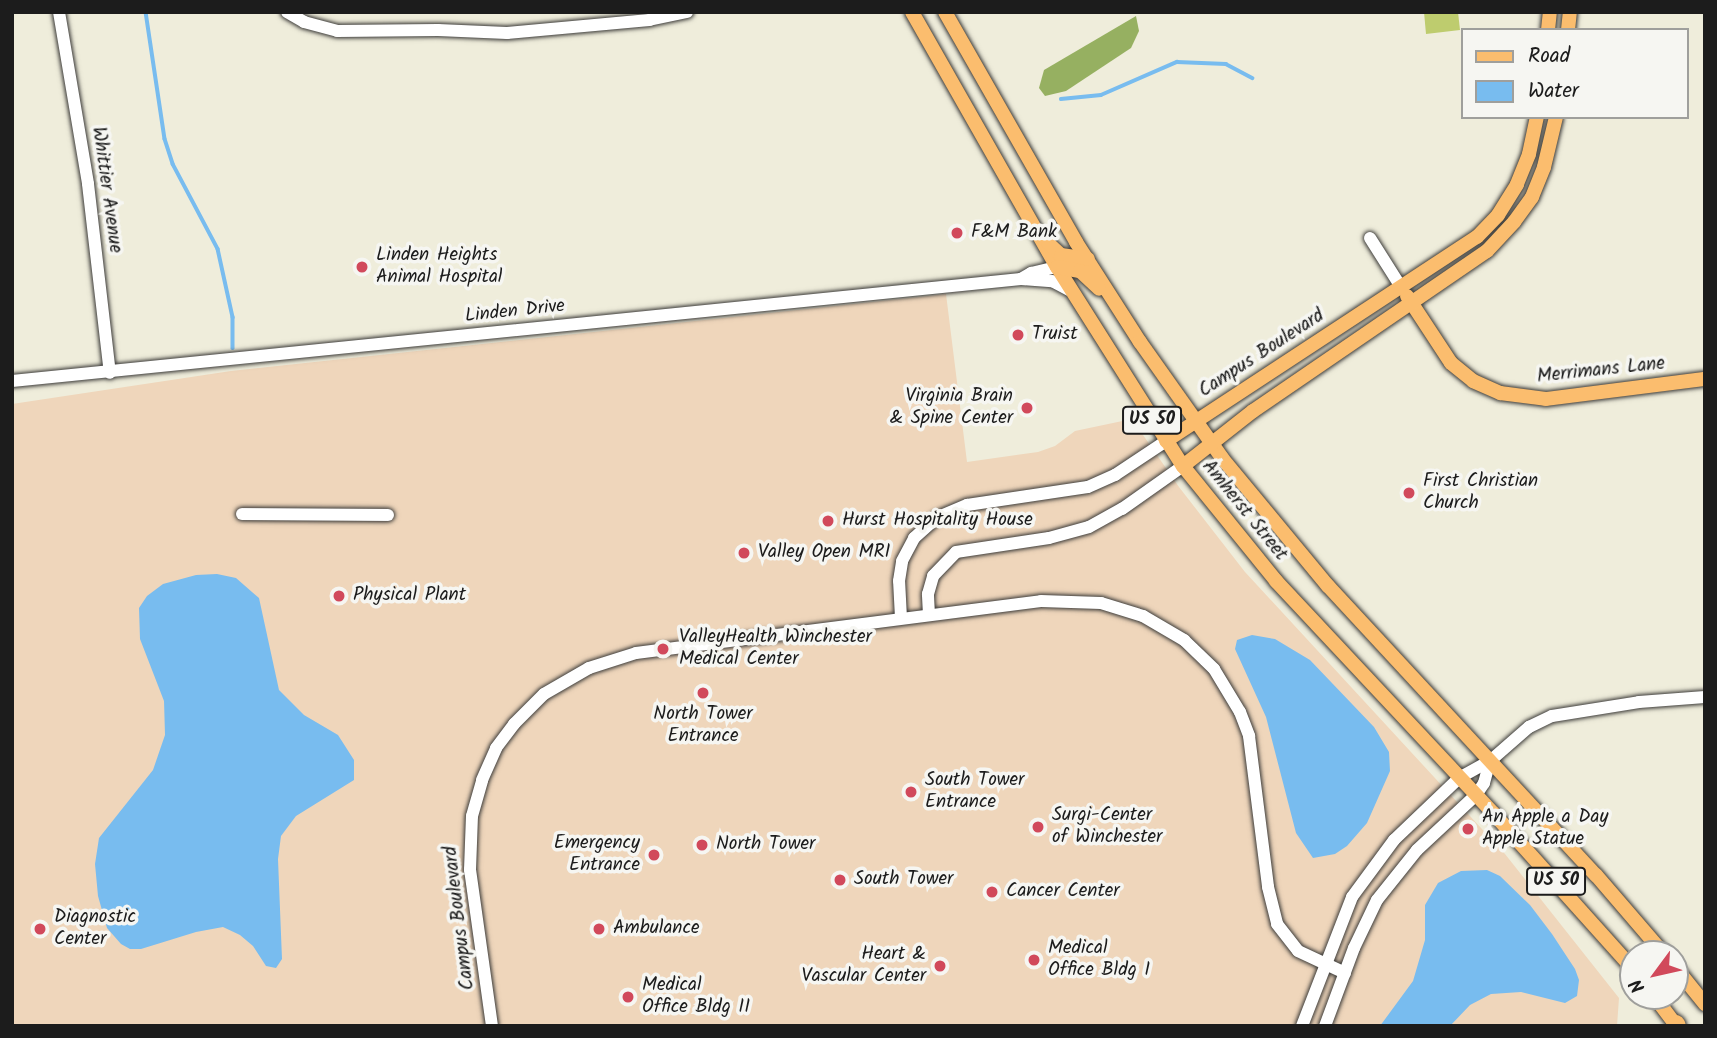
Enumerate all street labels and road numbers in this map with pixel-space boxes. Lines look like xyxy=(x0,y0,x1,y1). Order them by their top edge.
street label: Whittier Avenue xyxy=(86,125,126,255)
street label: Linden Drive xyxy=(464,295,566,329)
street label: Campus Boulevard xyxy=(1195,305,1329,403)
street label: Merrimans Lane xyxy=(1536,353,1666,389)
road number: US 50 xyxy=(1120,406,1184,434)
street label: Amherst Street xyxy=(1196,456,1292,566)
street label: Campus Boulevard xyxy=(440,845,480,991)
road number: US 50 xyxy=(1524,866,1588,896)

